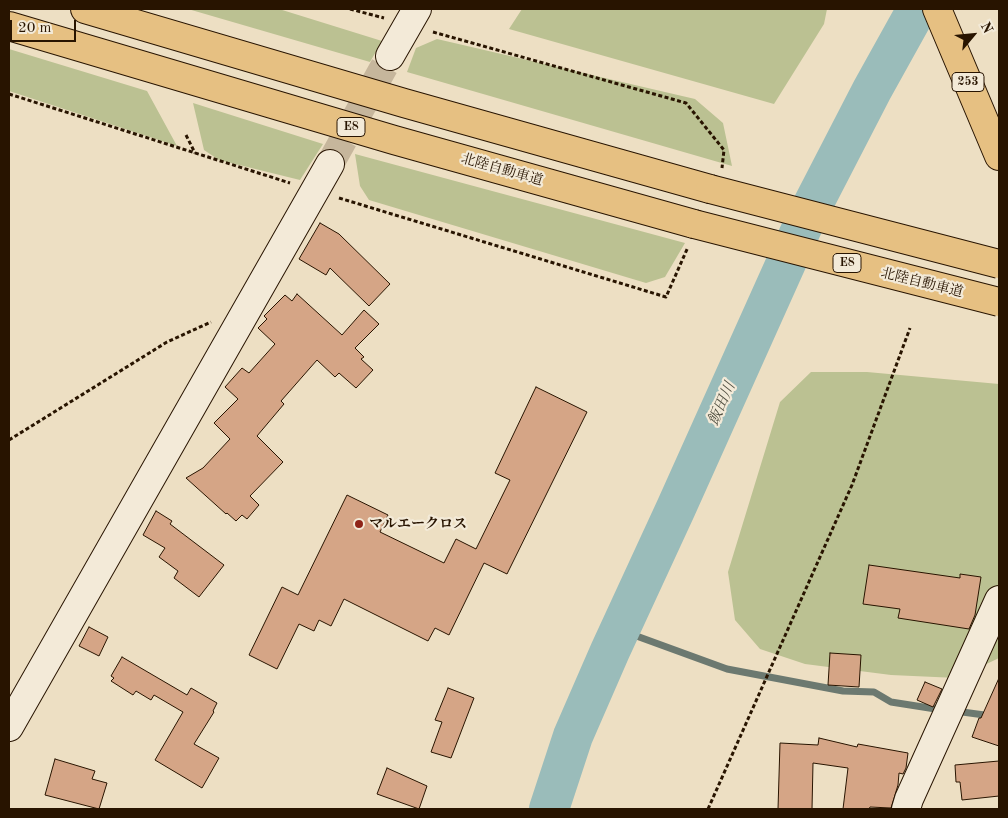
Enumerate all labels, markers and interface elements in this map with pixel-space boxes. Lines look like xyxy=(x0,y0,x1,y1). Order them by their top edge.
scale bar xyxy=(12,10,79,42)
north arrow xyxy=(948,10,998,60)
text: N xyxy=(978,20,995,36)
text: 20 m xyxy=(18,21,52,36)
road number: 253 xyxy=(952,72,984,91)
road number: E8 xyxy=(337,118,365,136)
street label: 北陸自動車道 xyxy=(459,150,545,190)
road number: E8 xyxy=(833,254,861,272)
street label: 北陸自動車道 xyxy=(879,265,965,301)
water label: 飯田川 xyxy=(705,380,739,428)
place label: マルエークロス xyxy=(369,516,467,532)
marker: マルエークロス xyxy=(353,518,365,530)

